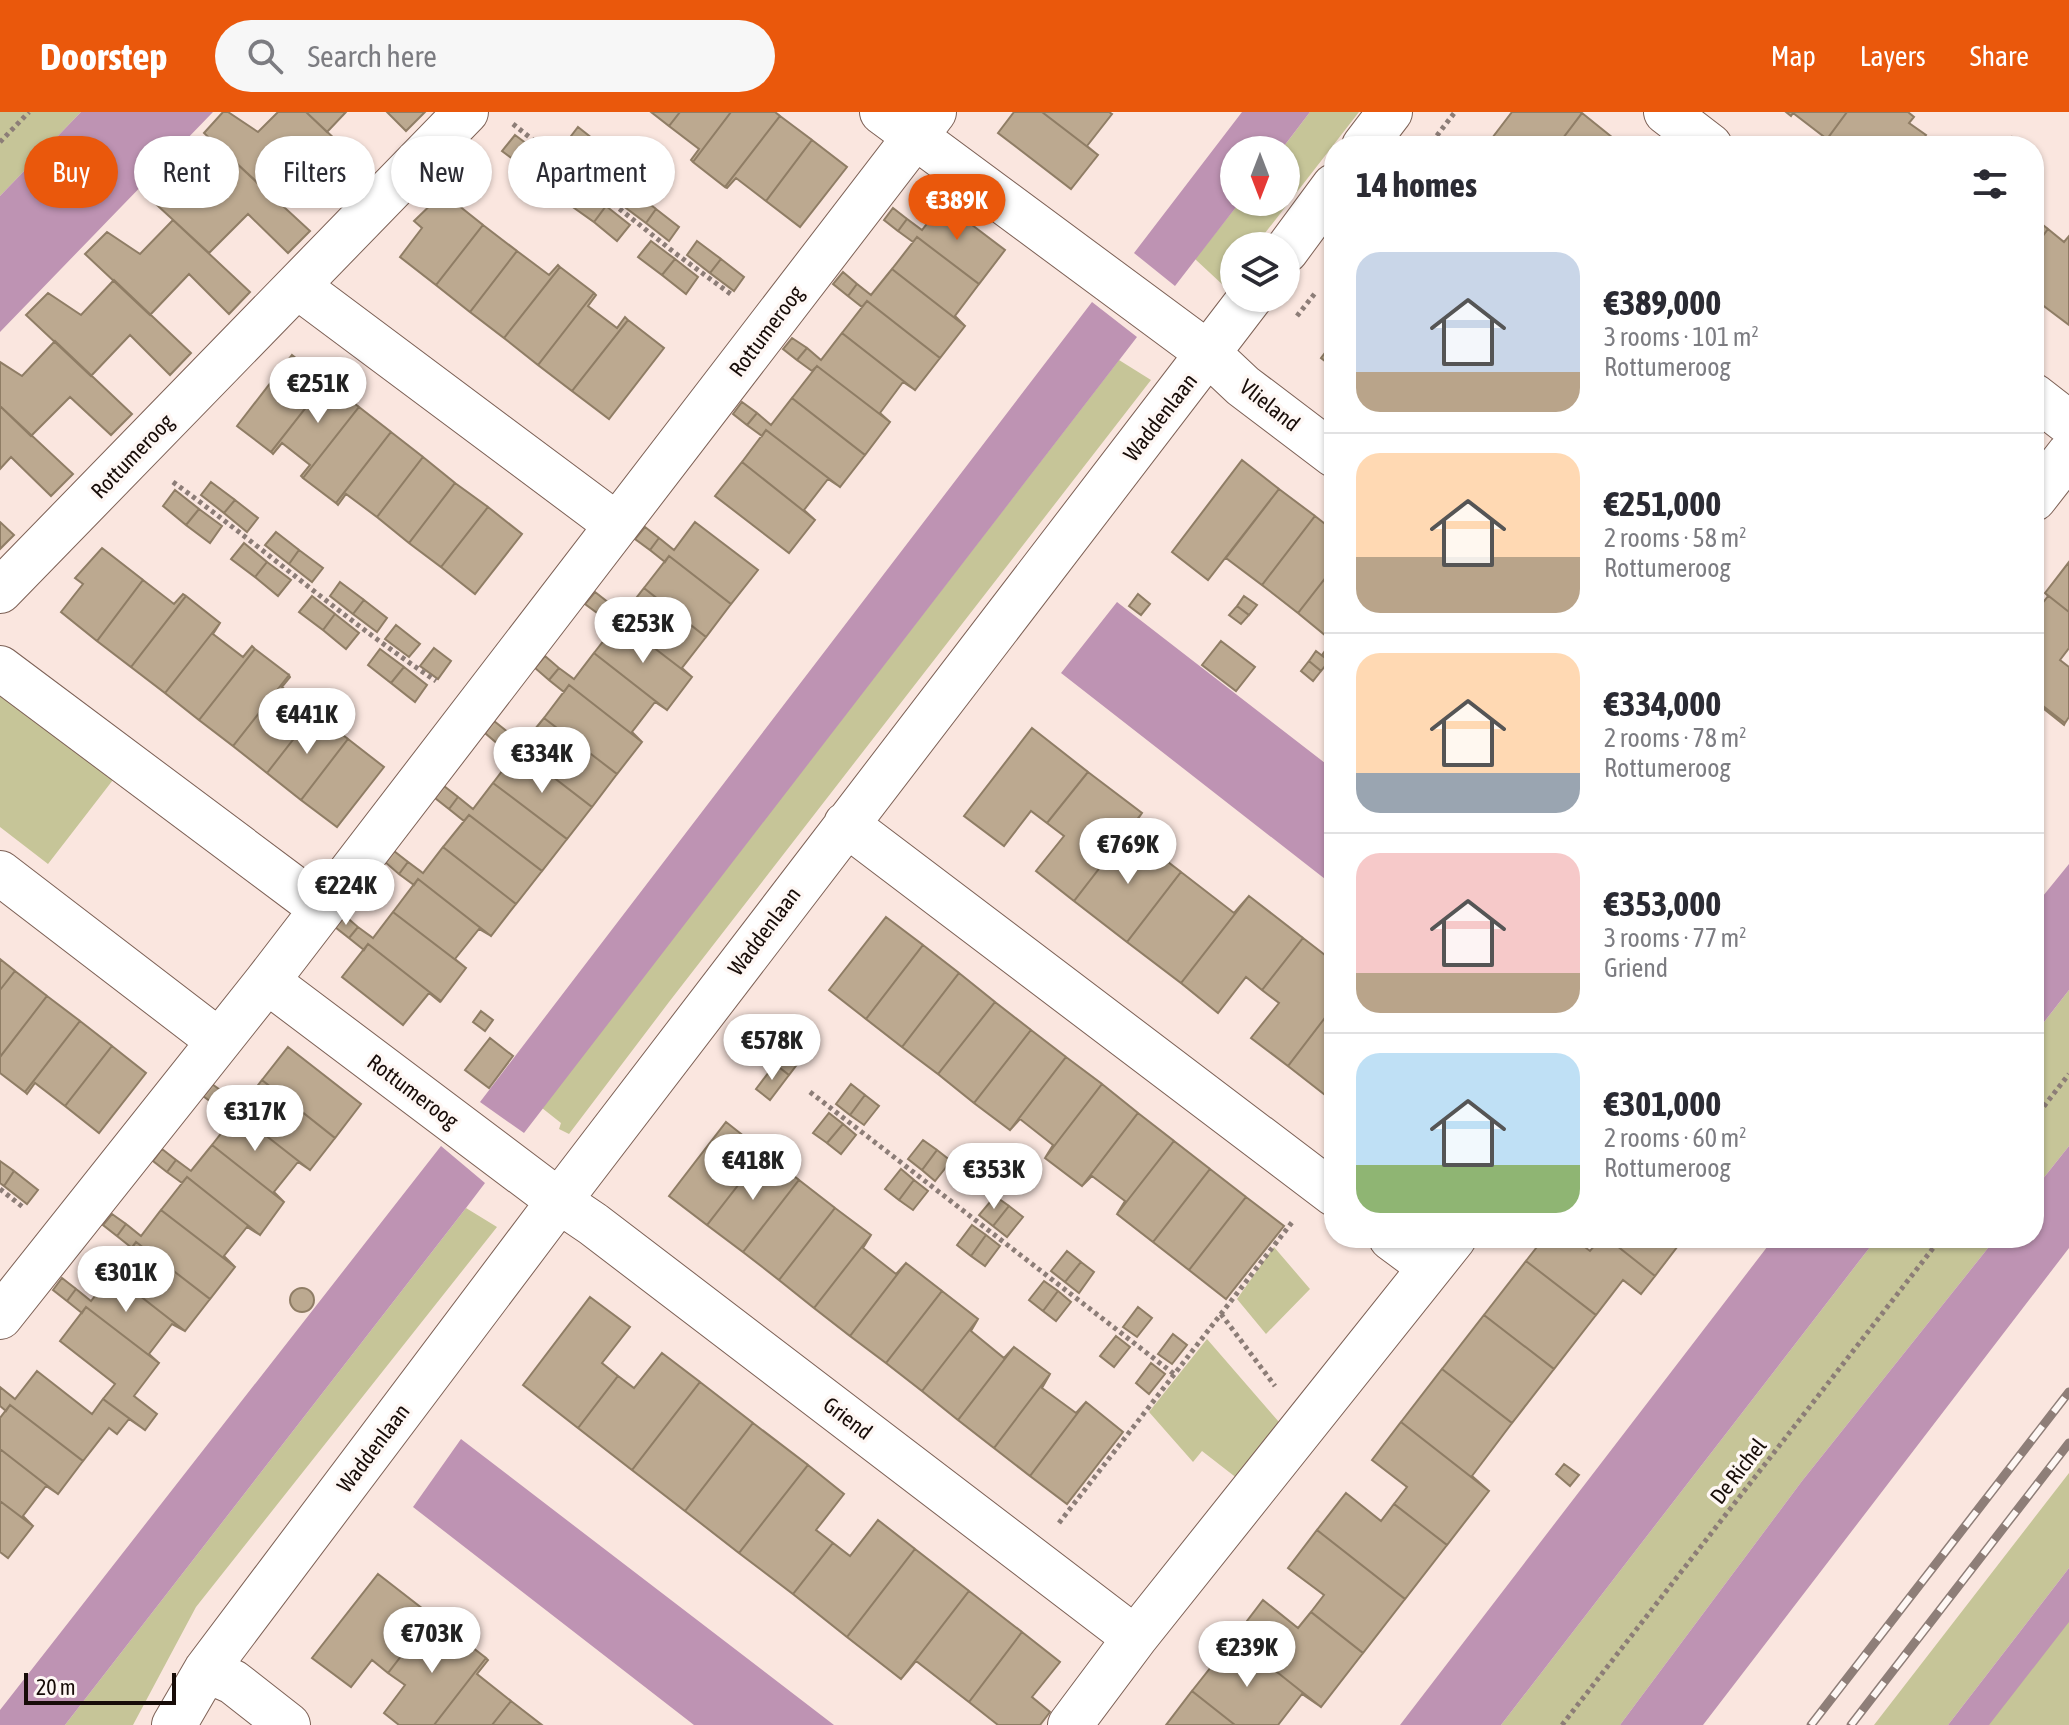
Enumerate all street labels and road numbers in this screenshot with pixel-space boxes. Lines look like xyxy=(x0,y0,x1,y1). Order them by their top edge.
street label: Rottumeroog xyxy=(723,280,809,382)
street label: Waddenlaan xyxy=(1118,368,1202,466)
street label: Vlieland xyxy=(1235,374,1305,436)
street label: Rottumeroog xyxy=(85,408,179,504)
street label: Waddenlaan xyxy=(722,882,806,980)
street label: Rottumeroog xyxy=(362,1048,464,1134)
street label: Griend xyxy=(818,1391,878,1445)
street label: Waddenlaan xyxy=(331,1399,415,1497)
street label: De Richel xyxy=(1704,1433,1772,1509)

